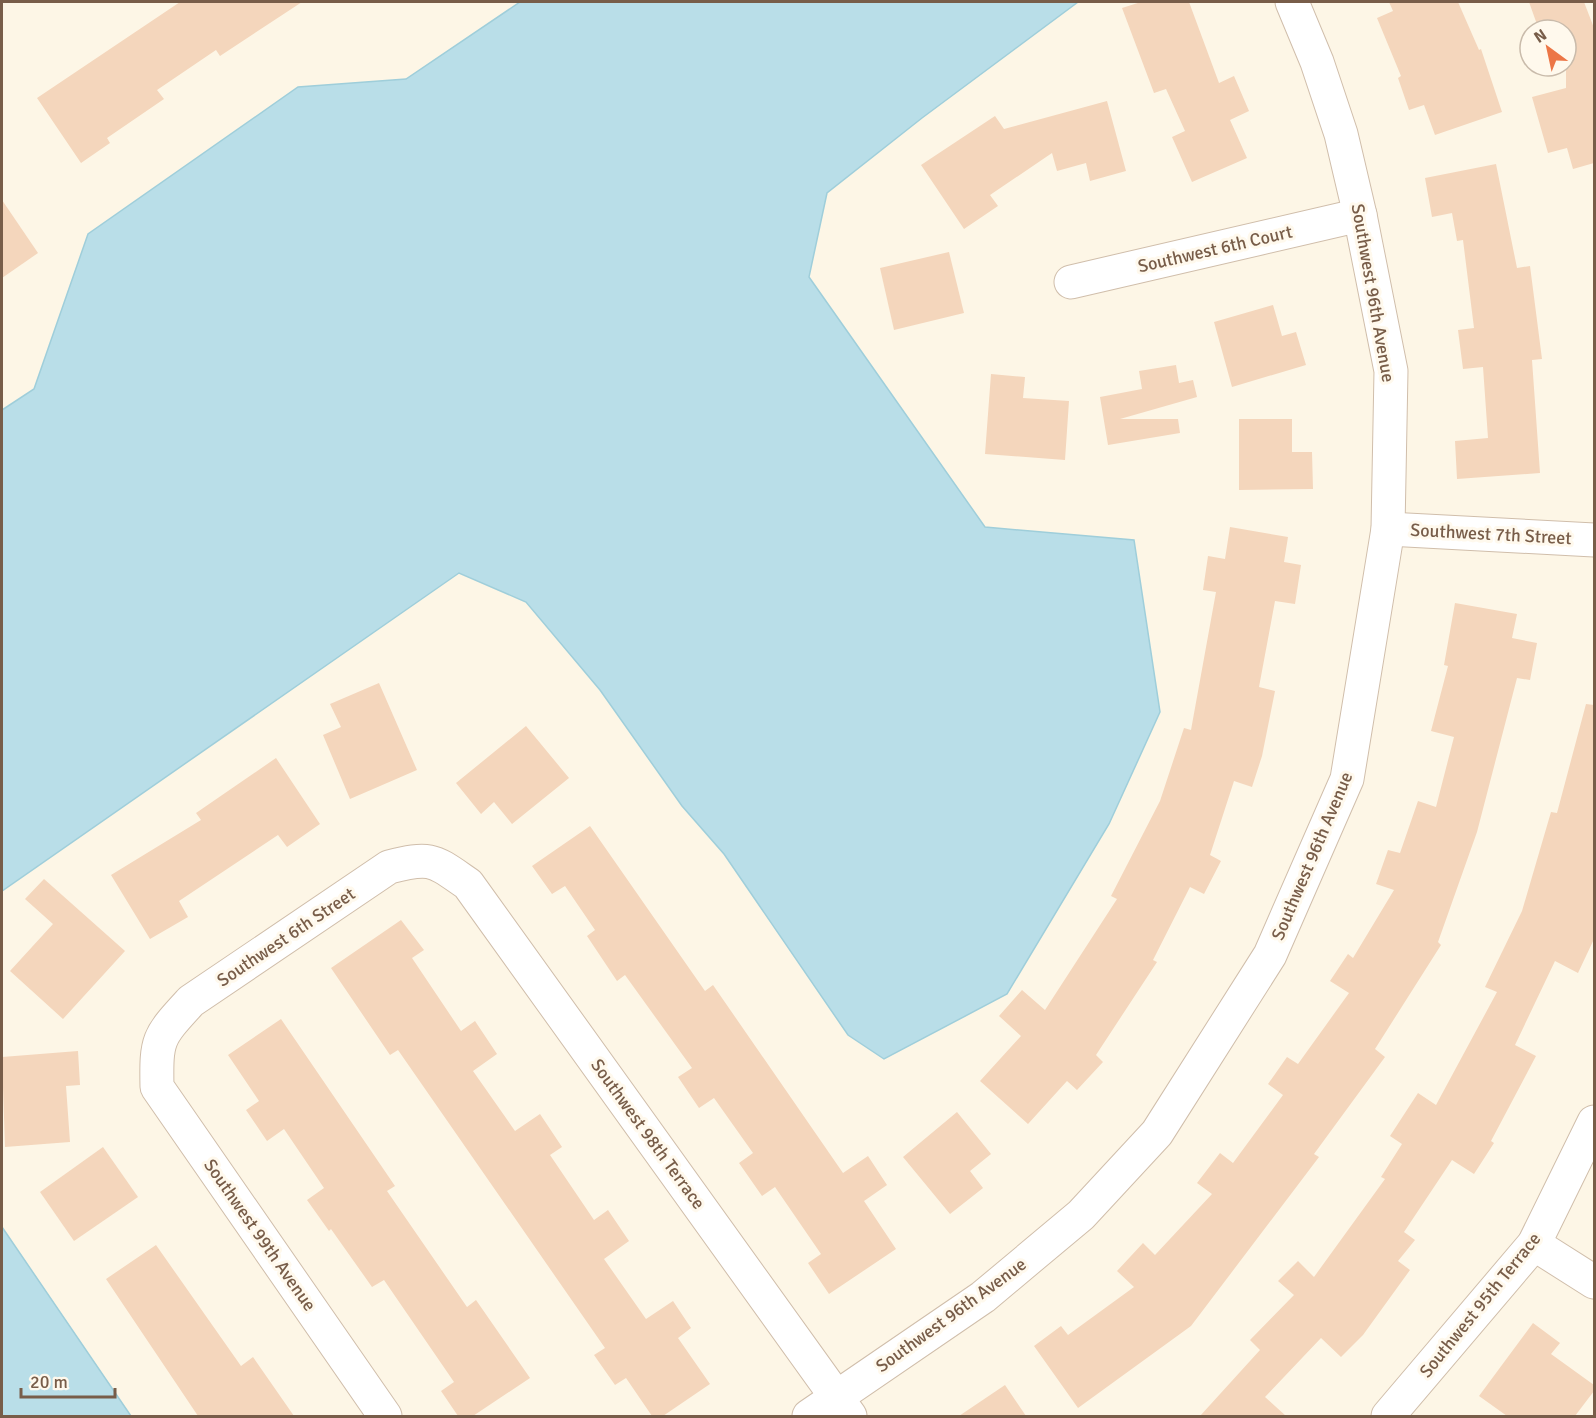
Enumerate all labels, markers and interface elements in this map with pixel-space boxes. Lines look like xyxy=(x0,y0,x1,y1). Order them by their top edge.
north arrow xyxy=(1518,18,1578,78)
text: N xyxy=(1530,25,1550,48)
street label: Southwest 96th Avenue xyxy=(1346,202,1400,384)
street label: Southwest 6th Court xyxy=(1136,221,1294,277)
street label: Southwest 7th Street xyxy=(1410,519,1572,549)
street label: Southwest 96th Avenue xyxy=(1267,769,1357,943)
street label: Southwest 6th Street xyxy=(213,883,359,991)
street label: Southwest 98th Terrace xyxy=(586,1055,710,1213)
street label: Southwest 99th Avenue xyxy=(199,1155,321,1315)
street label: Southwest 95th Terrace xyxy=(1415,1228,1545,1382)
street label: Southwest 96th Avenue xyxy=(871,1253,1031,1377)
scale bar xyxy=(21,1361,116,1399)
text: 20 m xyxy=(30,1371,68,1393)

